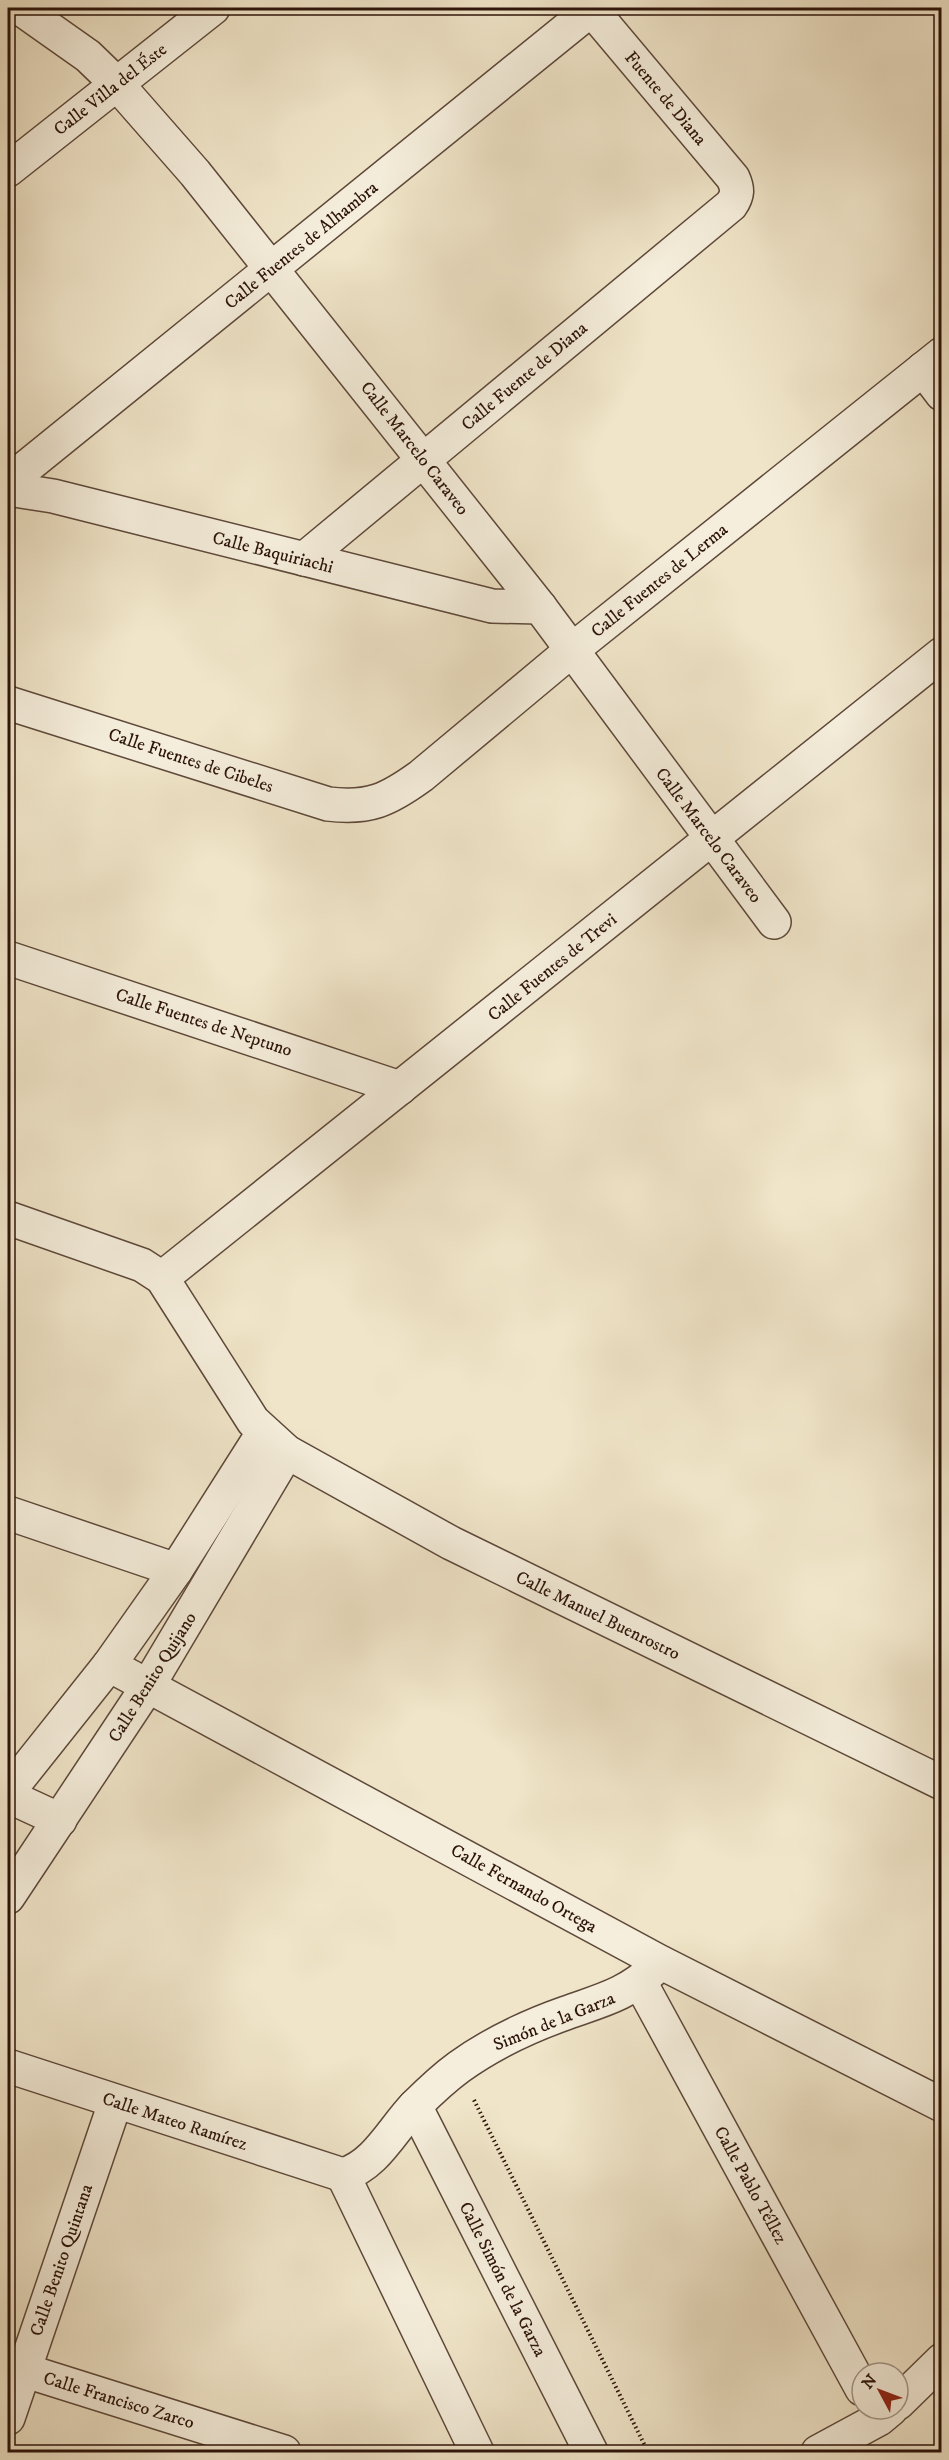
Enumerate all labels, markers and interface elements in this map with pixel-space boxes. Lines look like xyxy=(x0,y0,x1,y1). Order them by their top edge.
street label: Calle Villa del Éste xyxy=(50,39,172,141)
street label: Fuente de Diana xyxy=(619,47,711,150)
street label: Calle Fuentes de Alhambra xyxy=(220,177,383,314)
street label: Calle Fuente de Diana xyxy=(457,317,592,436)
street label: Calle Marcelo Caraveo xyxy=(355,377,473,520)
street label: Calle Fuentes de Lerma xyxy=(587,519,733,643)
street label: Calle Baquiriachi xyxy=(210,527,335,579)
street label: Calle Fuentes de Cibeles xyxy=(105,724,276,798)
street label: Calle Marcelo Caraveo xyxy=(650,764,766,908)
street label: Calle Fuentes de Trevi xyxy=(484,909,622,1027)
street label: Calle Fuentes de Neptuno xyxy=(113,984,295,1062)
street label: Calle Manuel Buenrostro xyxy=(512,1567,684,1665)
street label: Calle Benito Quijano xyxy=(104,1608,202,1747)
street label: Calle Fernando Ortega xyxy=(447,1840,601,1938)
street label: Simón de la Garza xyxy=(490,1987,619,2056)
street label: Calle Mateo Ramírez xyxy=(99,2088,250,2156)
street label: Calle Pablo Téllez xyxy=(709,2123,792,2248)
street label: Calle Benito Quintana xyxy=(26,2181,98,2339)
street label: Calle Simón de la Garza xyxy=(454,2198,551,2361)
north arrow xyxy=(850,2361,910,2421)
street label: Calle Francisco Zarco xyxy=(41,2368,197,2434)
text: N xyxy=(858,2370,881,2393)

